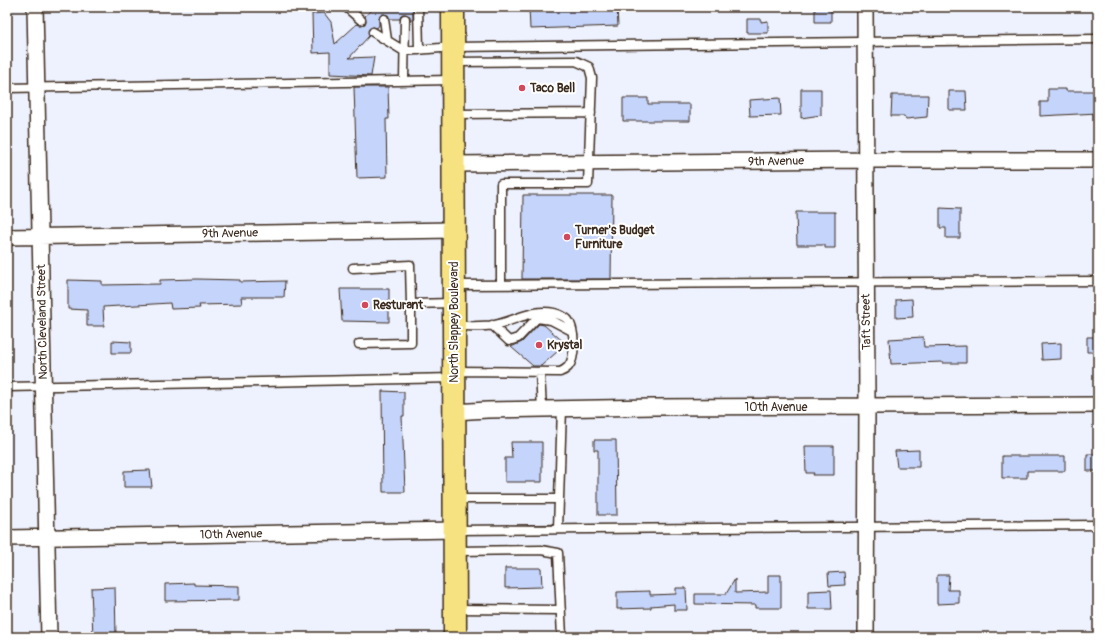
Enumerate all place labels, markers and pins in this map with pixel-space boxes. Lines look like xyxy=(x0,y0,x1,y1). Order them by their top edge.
place label: Taco Bell xyxy=(529,81,575,96)
marker: Taco Bell xyxy=(517,83,527,93)
place label: Turner's Budget Furniture xyxy=(574,223,656,252)
marker: Turner's Budget Furniture xyxy=(562,232,572,242)
place label: Resturant xyxy=(373,298,424,313)
marker: Resturant xyxy=(360,300,370,310)
place label: Krystal xyxy=(547,338,582,353)
marker: Krystal xyxy=(534,340,544,350)

